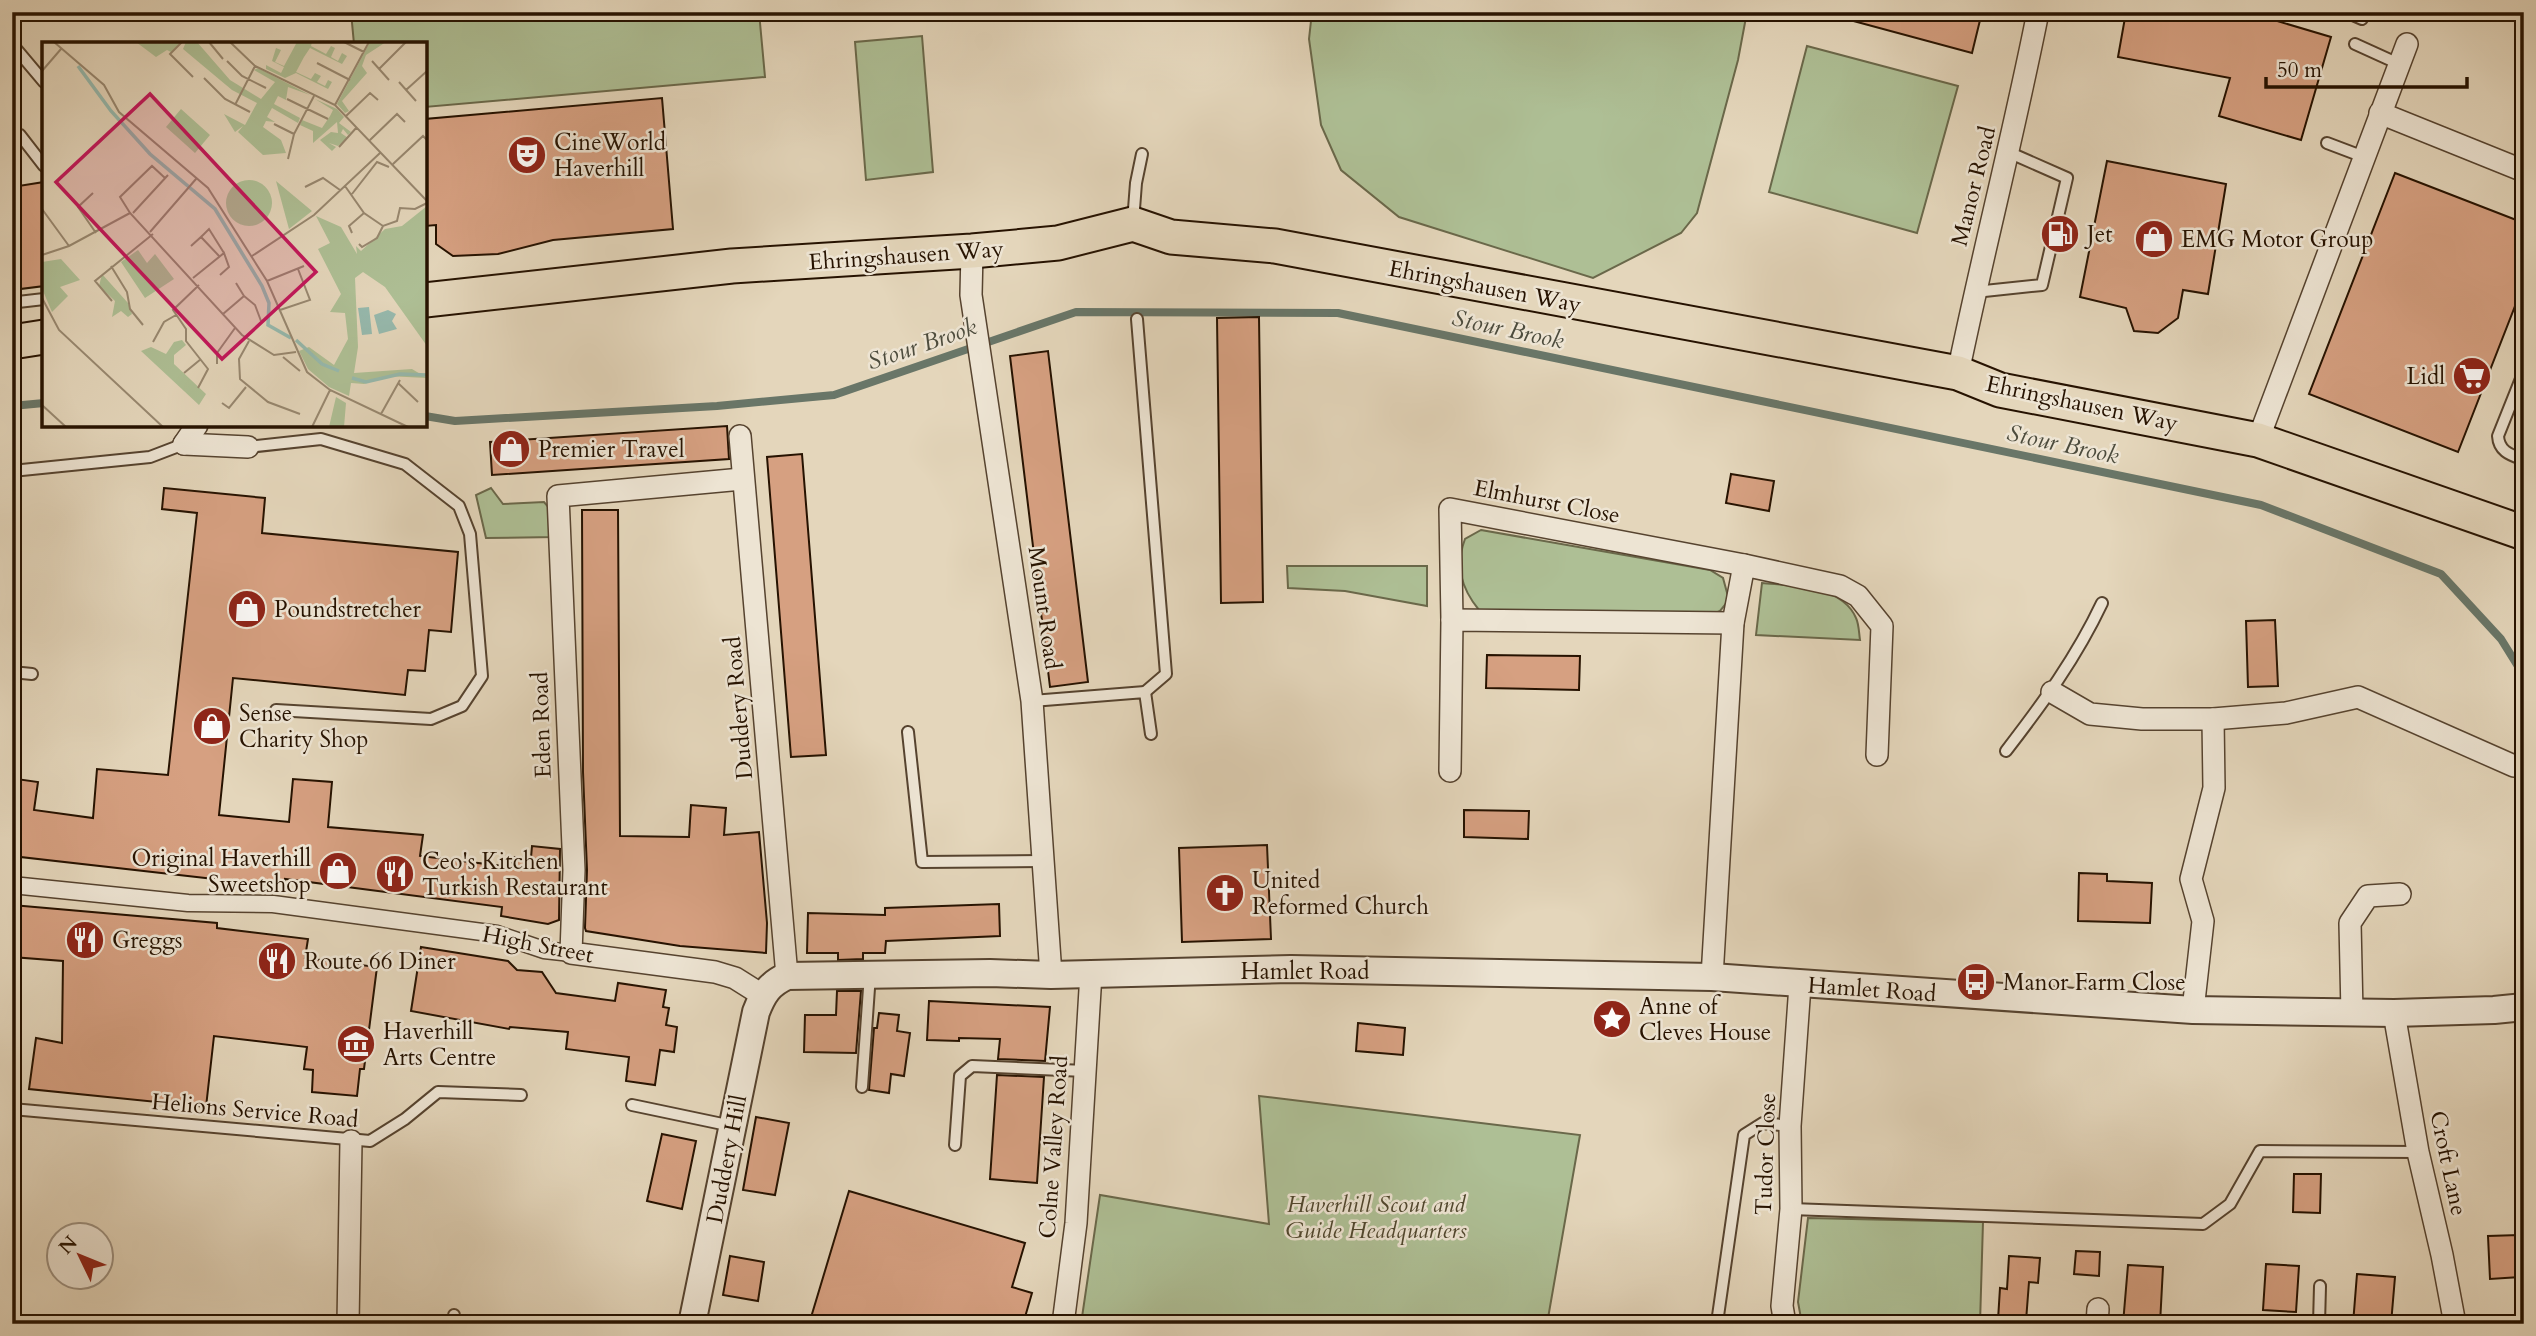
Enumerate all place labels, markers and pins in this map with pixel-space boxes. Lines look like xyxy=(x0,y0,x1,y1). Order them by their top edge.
place label: CineWorld Haverhill xyxy=(554,127,667,184)
theatre icon: CineWorld Haverhill xyxy=(506,134,548,176)
fuel station icon: Jet xyxy=(2039,213,2081,255)
shop icon: EMG Motor Group xyxy=(2133,218,2175,260)
place label: Jet xyxy=(2084,219,2113,250)
place label: EMG Motor Group xyxy=(2181,224,2374,255)
supermarket icon: Lidl xyxy=(2451,355,2493,397)
place label: Lidl xyxy=(2407,361,2445,392)
shop icon: Premier Travel xyxy=(490,428,532,470)
place label: Premier Travel xyxy=(538,434,685,465)
shop icon: Poundstretcher xyxy=(226,588,268,630)
place label: Poundstretcher xyxy=(274,594,422,625)
place label: Sense Charity Shop xyxy=(239,698,368,755)
shop icon: Sense Charity Shop xyxy=(191,705,233,747)
place label: Original Haverhill Sweetshop xyxy=(131,843,311,900)
place label: Ceo's Kitchen Turkish Restaurant xyxy=(422,846,608,903)
shop icon: Original Haverhill Sweetshop xyxy=(317,850,359,892)
restaurant icon: Ceo's Kitchen Turkish Restaurant xyxy=(374,853,416,895)
place label: United Reformed Church xyxy=(1252,865,1429,922)
church icon: United Reformed Church xyxy=(1204,872,1246,914)
restaurant icon: Greggs xyxy=(64,919,106,961)
place label: Greggs xyxy=(112,925,183,956)
restaurant icon: Route 66 Diner xyxy=(256,940,298,982)
place label: Route 66 Diner xyxy=(304,946,456,977)
bus stop icon: Manor Farm Close xyxy=(1955,961,1997,1003)
place label: Manor Farm Close xyxy=(2003,967,2186,998)
place label: Anne of Cleves House xyxy=(1639,991,1771,1048)
place icon: Anne of Cleves House xyxy=(1591,998,1633,1040)
place label: Haverhill Arts Centre xyxy=(383,1016,496,1073)
museum icon: Haverhill Arts Centre xyxy=(335,1023,377,1065)

